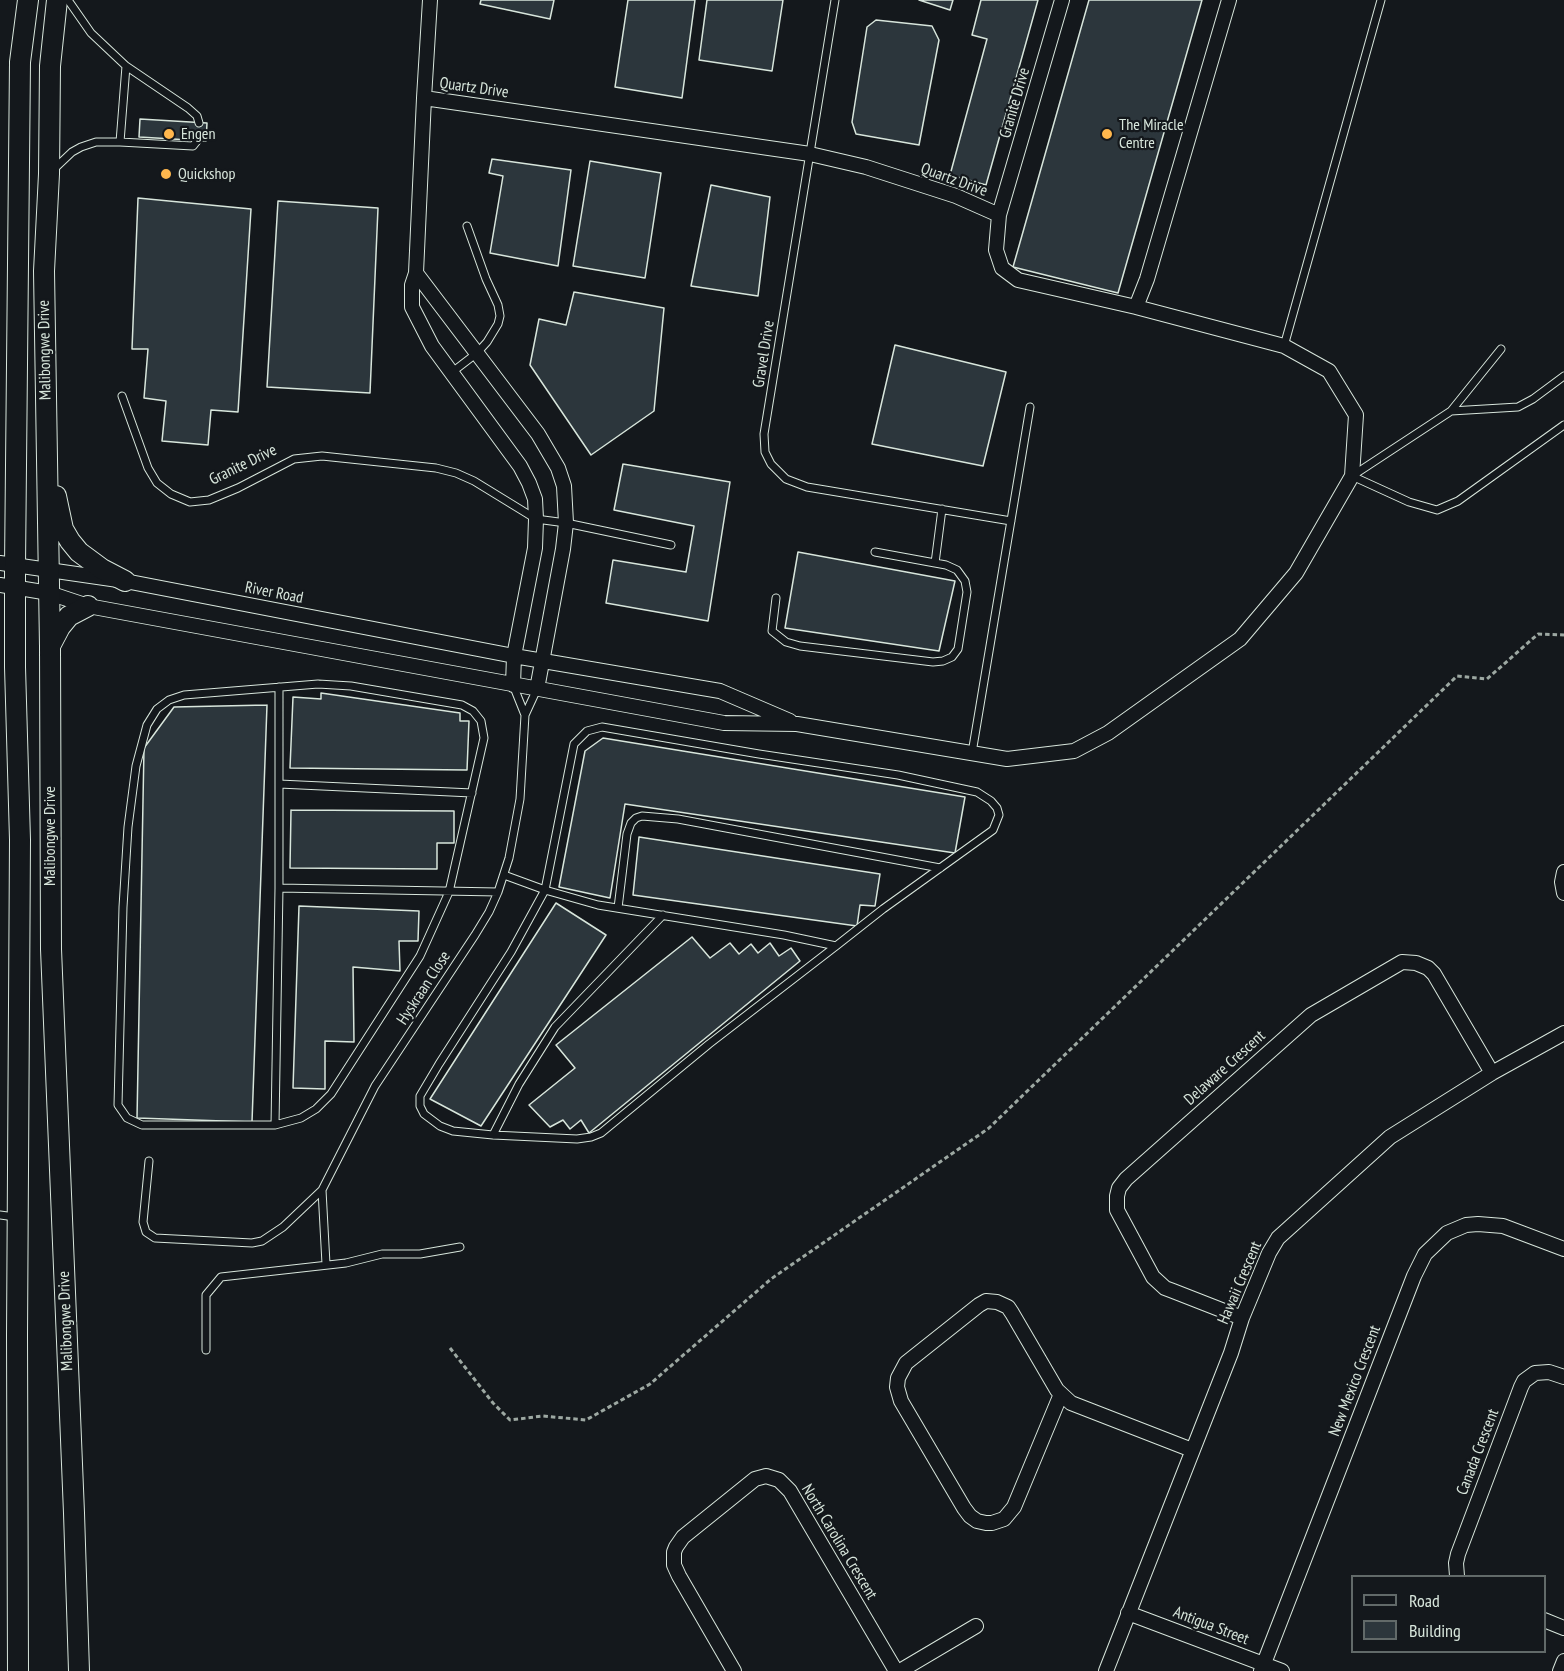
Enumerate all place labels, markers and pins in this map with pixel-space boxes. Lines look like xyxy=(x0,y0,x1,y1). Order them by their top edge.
place label: The Miracle Centre xyxy=(1119,115,1184,153)
place label: Engen xyxy=(181,124,215,144)
marker: Engen xyxy=(162,127,176,141)
marker: The Miracle Centre xyxy=(1100,127,1114,141)
place label: Quickshop xyxy=(178,164,235,184)
marker: Quickshop xyxy=(159,167,173,181)

